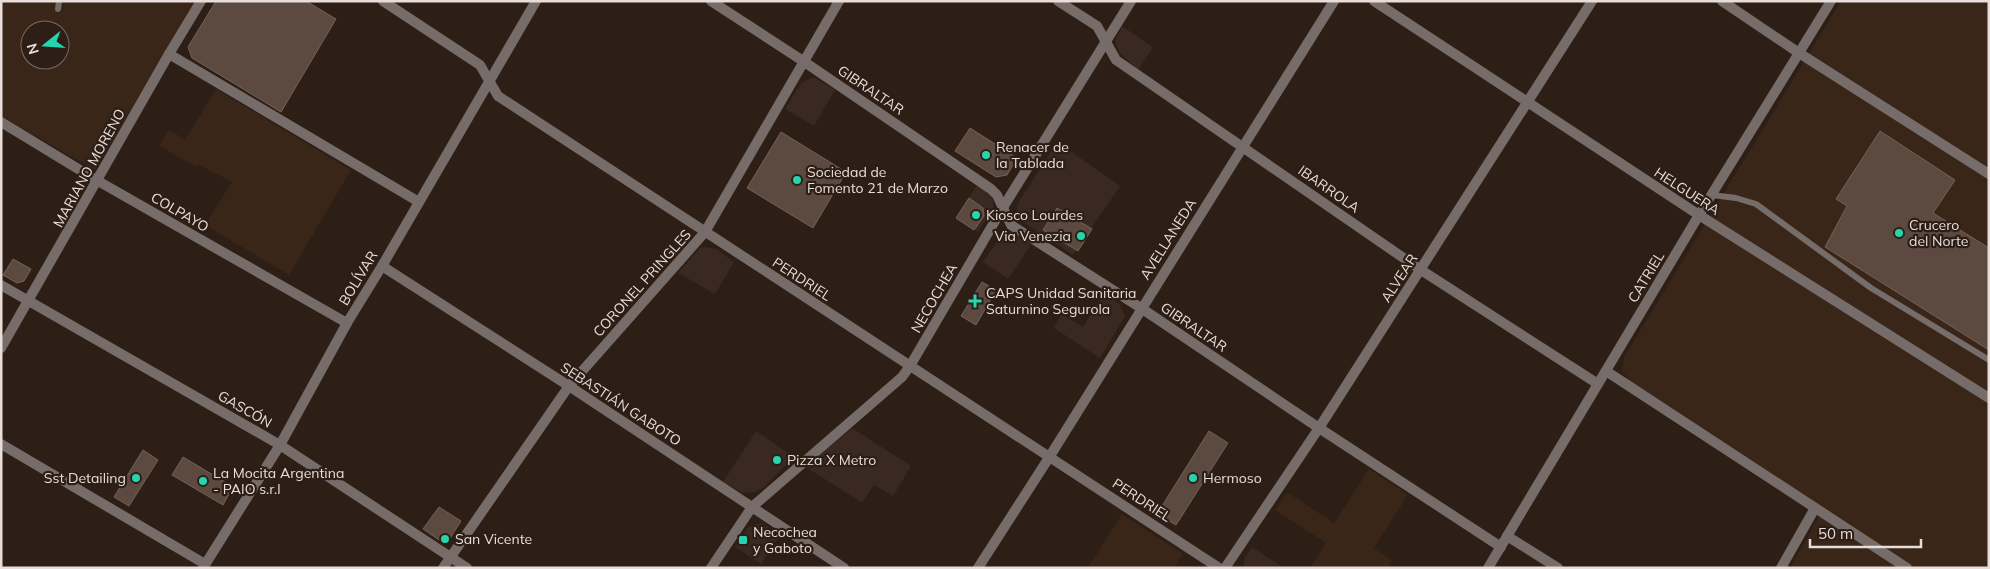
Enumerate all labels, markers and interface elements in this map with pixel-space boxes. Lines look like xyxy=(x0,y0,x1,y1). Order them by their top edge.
north arrow xyxy=(20,20,70,70)
text: N xyxy=(22,41,43,56)
street label: GIBRALTAR xyxy=(834,61,908,119)
street label: MARIANO MORENO xyxy=(49,106,129,230)
place label: Renacer de la Tablada xyxy=(996,138,1069,172)
marker: Renacer de la Tablada xyxy=(980,149,992,161)
street label: IBARROLA xyxy=(1295,161,1364,217)
place label: Sociedad de Fomento 21 de Marzo xyxy=(807,163,948,197)
street label: HELGUERA xyxy=(1651,163,1724,219)
marker: Sociedad de Fomento 21 de Marzo xyxy=(791,174,803,186)
street label: COLPAYO xyxy=(148,188,212,236)
street label: AVELLANEDA xyxy=(1136,195,1200,283)
place label: Kiosco Lourdes xyxy=(986,206,1083,224)
marker: Kiosco Lourdes xyxy=(970,209,982,221)
place label: Crucero del Norte xyxy=(1909,216,1968,250)
street label: CORONEL PRINGLES xyxy=(589,225,695,340)
place label: Via Venezia xyxy=(994,227,1071,245)
marker: Crucero del Norte xyxy=(1893,227,1905,239)
marker: Via Venezia xyxy=(1075,230,1087,242)
street label: BOLÍVAR xyxy=(335,247,381,309)
street label: CATRIEL xyxy=(1624,248,1668,306)
street label: ALVEAR xyxy=(1377,250,1422,306)
street label: PERDRIEL xyxy=(769,253,835,305)
street label: NECOCHEA xyxy=(907,259,961,336)
place label: CAPS Unidad Sanitaria Saturnino Segurola xyxy=(986,284,1137,318)
marker: CAPS Unidad Sanitaria Saturnino Segurola xyxy=(968,294,982,308)
street label: GIBRALTAR xyxy=(1157,298,1231,356)
street label: SEBASTIÁN GABOTO xyxy=(557,358,685,450)
street label: GASCÓN xyxy=(215,386,275,432)
place label: Pizza X Metro xyxy=(787,451,876,469)
marker: Pizza X Metro xyxy=(771,454,783,466)
place label: La Mocita Argentina - PAIO s.r.l xyxy=(213,464,344,498)
place label: Sst Detailing xyxy=(44,469,126,487)
place label: Hermoso xyxy=(1203,469,1262,487)
marker: Sst Detailing xyxy=(130,472,142,484)
marker: Hermoso xyxy=(1187,472,1199,484)
street label: PERDRIEL xyxy=(1109,474,1175,526)
marker: La Mocita Argentina - PAIO s.r.l xyxy=(197,475,209,487)
scale bar xyxy=(1810,516,1921,548)
place label: Necochea y Gaboto xyxy=(753,523,817,557)
text: 50 m xyxy=(1818,524,1853,543)
place label: San Vicente xyxy=(455,530,532,548)
marker: San Vicente xyxy=(439,533,451,545)
marker: Necochea y Gaboto xyxy=(737,534,749,546)

